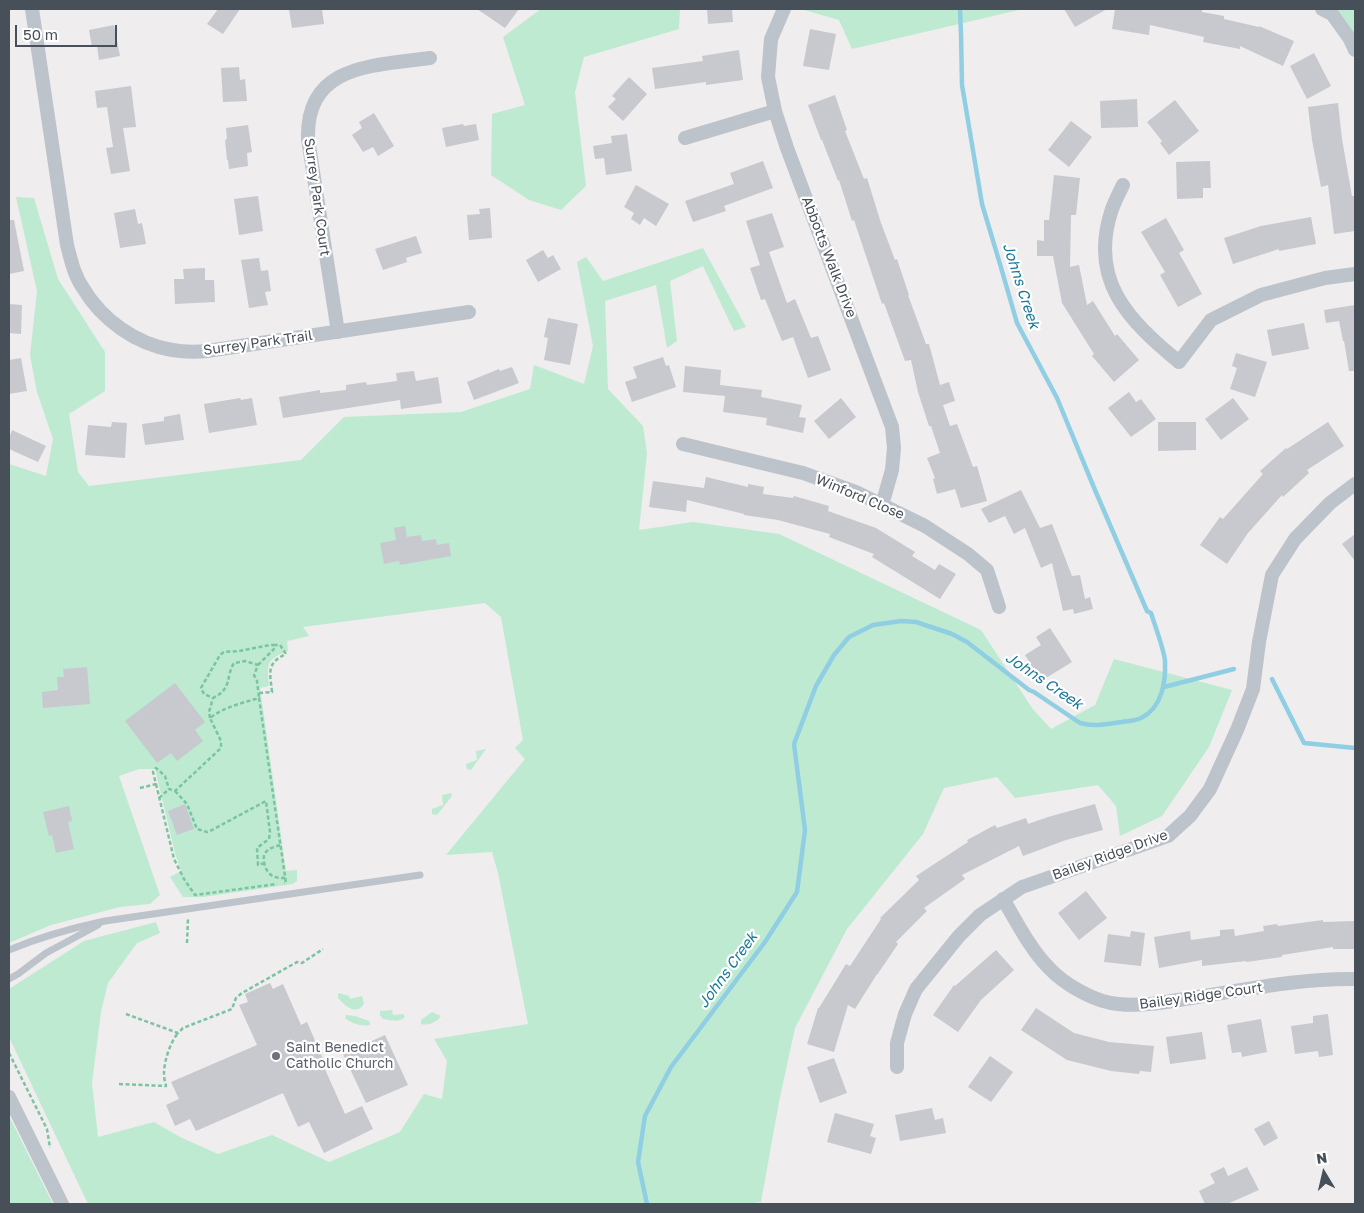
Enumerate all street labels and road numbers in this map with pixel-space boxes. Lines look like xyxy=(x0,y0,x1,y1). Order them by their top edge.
street label: Surrey Park Court xyxy=(300,137,334,257)
street label: Abbotts Walk Drive xyxy=(798,194,860,320)
street label: Surrey Park Trail xyxy=(202,327,314,359)
street label: Winford Close xyxy=(813,471,907,523)
street label: Bailey Ridge Drive xyxy=(1050,826,1170,884)
street label: Bailey Ridge Court xyxy=(1138,979,1264,1013)

